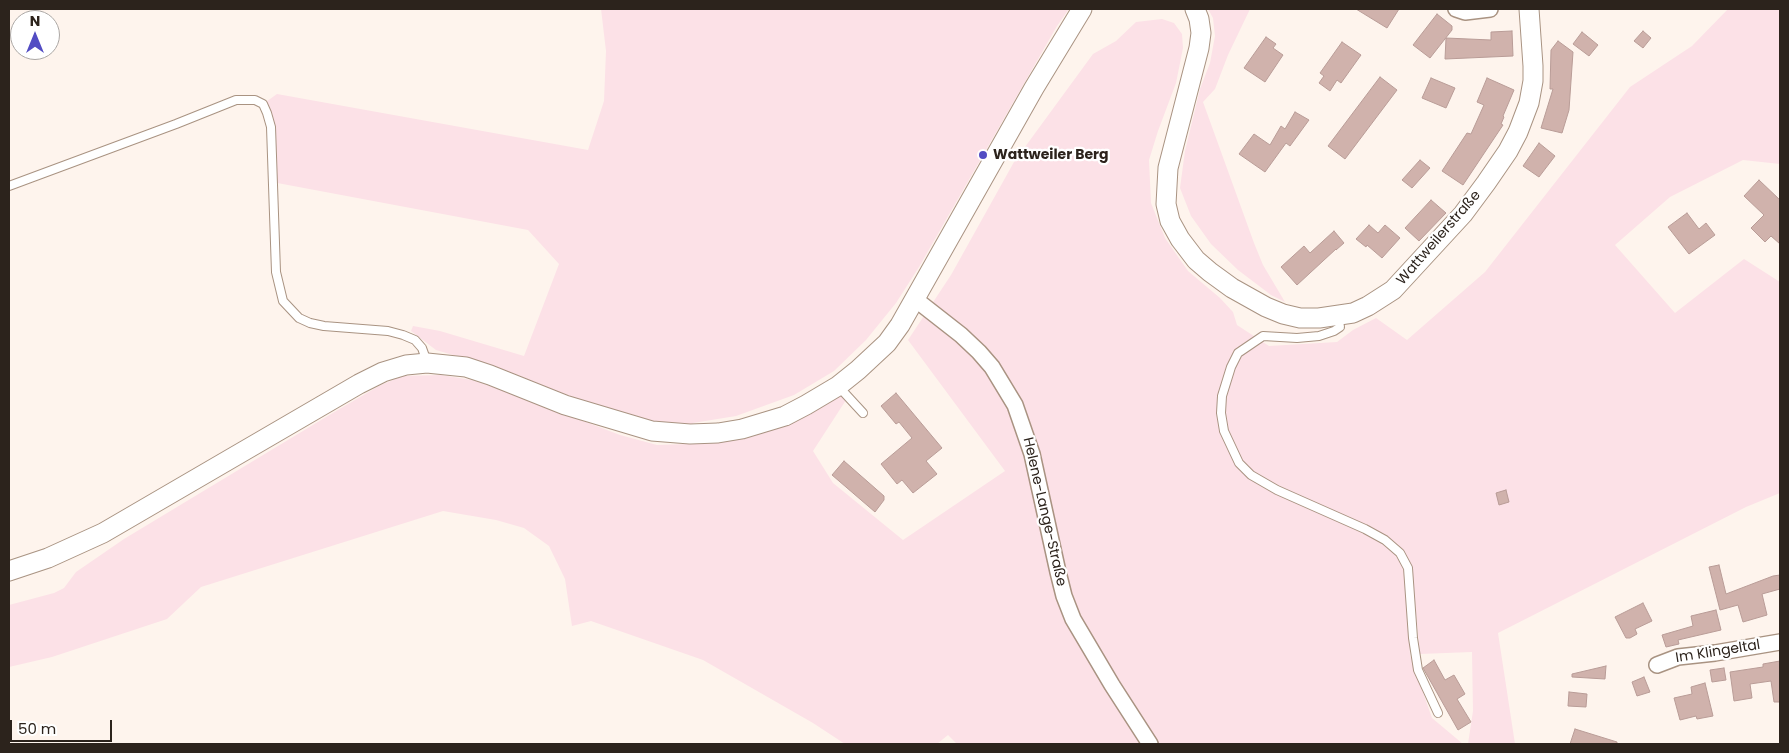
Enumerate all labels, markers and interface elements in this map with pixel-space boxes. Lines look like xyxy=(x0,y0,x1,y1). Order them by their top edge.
north arrow xyxy=(10,10,60,60)
text: N xyxy=(30,11,40,31)
place label: Wattweiler Berg xyxy=(993,147,1109,163)
marker: Wattweiler Berg xyxy=(977,149,989,161)
street label: Wattweilerstraße xyxy=(1393,187,1485,289)
street label: Helene-Lange-Straße xyxy=(1019,436,1069,588)
street label: Im Klingeltal xyxy=(1674,637,1762,667)
scale bar xyxy=(12,710,115,742)
text: 50 m xyxy=(18,718,56,739)

